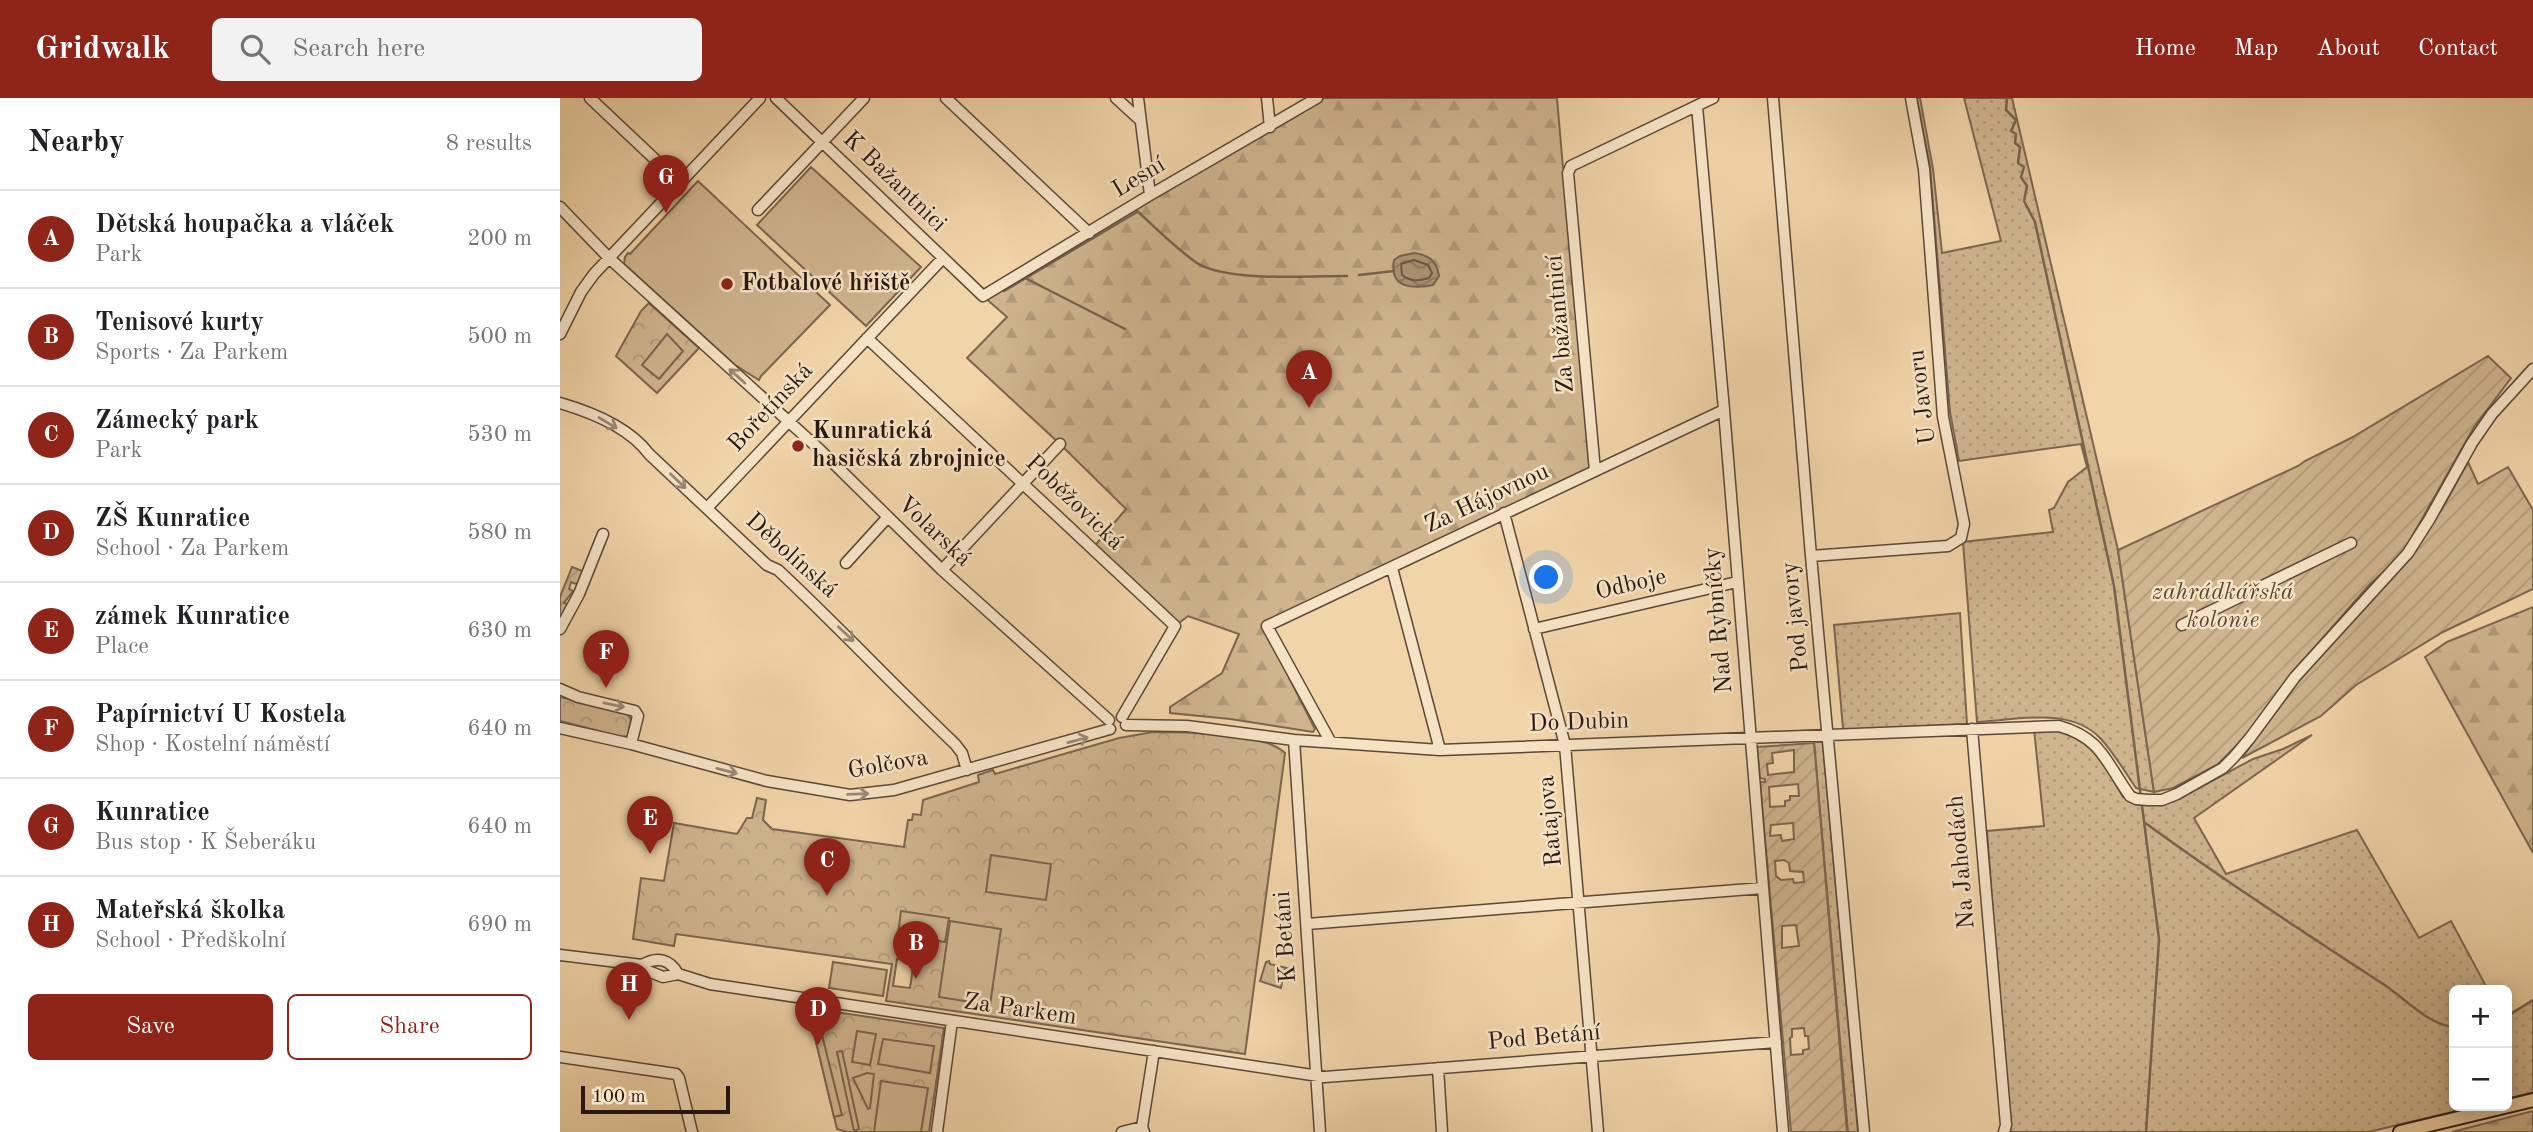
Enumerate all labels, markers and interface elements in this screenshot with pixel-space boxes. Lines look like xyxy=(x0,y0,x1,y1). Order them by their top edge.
search box xyxy=(212,18,702,81)
icon: search xyxy=(236,30,274,68)
text: Gridwalk xyxy=(35,33,170,66)
text: Search here xyxy=(292,36,425,62)
text: Home xyxy=(2135,37,2196,61)
text: Map xyxy=(2234,37,2278,61)
text: About xyxy=(2316,37,2380,61)
text: Contact xyxy=(2418,37,2498,61)
street label: K Bažantnici xyxy=(838,127,950,237)
text: Nearby xyxy=(28,128,125,158)
text: 8 results xyxy=(446,132,532,155)
street label: Lesní xyxy=(1108,153,1170,203)
pin: G xyxy=(643,155,689,213)
text: Dětská houpačka a vláček xyxy=(95,212,394,238)
text: A xyxy=(42,227,60,250)
text: 200 m xyxy=(467,227,532,250)
text: Park xyxy=(95,243,142,266)
street label: Za bažantnicí xyxy=(1543,253,1579,394)
place label: Fotbalové hřiště xyxy=(741,272,910,296)
marker: Fotbalové hřiště xyxy=(719,276,735,292)
text: Tenisové kurty xyxy=(95,310,264,336)
text: B xyxy=(43,325,59,348)
text: 500 m xyxy=(467,325,532,348)
text: Sports · Za Parkem xyxy=(95,341,288,364)
street label: U Javoru xyxy=(1905,348,1941,446)
pin: A xyxy=(1286,350,1332,408)
street label: Bořetínská xyxy=(724,359,818,457)
one-way arrow xyxy=(729,368,747,384)
text: Zámecký park xyxy=(95,408,259,434)
one-way arrow xyxy=(597,416,617,430)
place label: Kunratická hasičská zbrojnice xyxy=(812,420,1006,472)
text: C xyxy=(43,423,59,446)
text: 530 m xyxy=(467,423,532,446)
marker: Kunratická hasičská zbrojnice xyxy=(790,438,806,454)
text: Park xyxy=(95,439,142,462)
street label: Poběžovická xyxy=(1020,451,1128,555)
street label: Za Hájovnou xyxy=(1421,460,1553,538)
one-way arrow xyxy=(669,472,686,489)
street label: Volarská xyxy=(893,492,976,572)
text: ZŠ Kunratice xyxy=(95,506,250,532)
street label: Děbolínská xyxy=(740,509,842,603)
text: D xyxy=(42,521,60,544)
text: 580 m xyxy=(467,521,532,544)
text: School · Za Parkem xyxy=(95,537,289,560)
street label: Nad Rybníčky xyxy=(1701,546,1737,694)
your location xyxy=(1529,560,1563,594)
street label: Pod javory xyxy=(1778,560,1814,673)
street label: Odboje xyxy=(1593,565,1669,605)
park label: zahrádkářská kolonie xyxy=(2152,581,2294,633)
text: zámek Kunratice xyxy=(95,604,290,630)
text: E xyxy=(43,619,59,642)
text: 630 m xyxy=(467,619,532,642)
one-way arrow xyxy=(837,626,855,642)
pin: F xyxy=(583,630,629,688)
text: Place xyxy=(95,635,149,658)
one-way arrow xyxy=(602,698,625,712)
text: Papírnictví U Kostela xyxy=(95,702,346,728)
street label: Do Dubin xyxy=(1528,709,1630,737)
text: F xyxy=(43,717,59,740)
text: 640 m xyxy=(467,717,532,740)
text: Shop · Kostelní náměstí xyxy=(95,733,330,756)
one-way arrow xyxy=(1067,733,1089,746)
street label: Golčova xyxy=(846,746,930,784)
one-way arrow xyxy=(715,765,738,778)
street label: Ratajova xyxy=(1535,774,1567,868)
one-way arrow xyxy=(846,788,869,801)
street label: Na Jahodách xyxy=(1944,794,1980,930)
pin: E xyxy=(627,796,673,854)
text: Kunratice xyxy=(95,800,210,826)
text: G xyxy=(43,815,59,838)
text: 640 m xyxy=(467,815,532,838)
text: Bus stop · K Šeberáku xyxy=(95,831,316,854)
pin: C xyxy=(804,838,850,896)
street label: K Betáni xyxy=(1271,890,1301,984)
text: Mateřská školka xyxy=(95,898,285,924)
text: H xyxy=(42,913,60,936)
text: 690 m xyxy=(467,913,532,936)
pin: B xyxy=(893,921,939,979)
text: School · Předškolní xyxy=(95,929,286,952)
pin: H xyxy=(606,962,652,1020)
map controls xyxy=(2449,985,2512,1111)
button: + xyxy=(2449,985,2512,1048)
pin: D xyxy=(795,987,841,1045)
street label: Za Parkem xyxy=(962,990,1078,1030)
button: Save xyxy=(28,994,273,1060)
button: Share xyxy=(287,994,532,1060)
street label: Pod Betání xyxy=(1486,1021,1602,1055)
button: − xyxy=(2449,1048,2512,1111)
scale bar xyxy=(581,1083,730,1115)
text: 100 m xyxy=(592,1088,645,1107)

